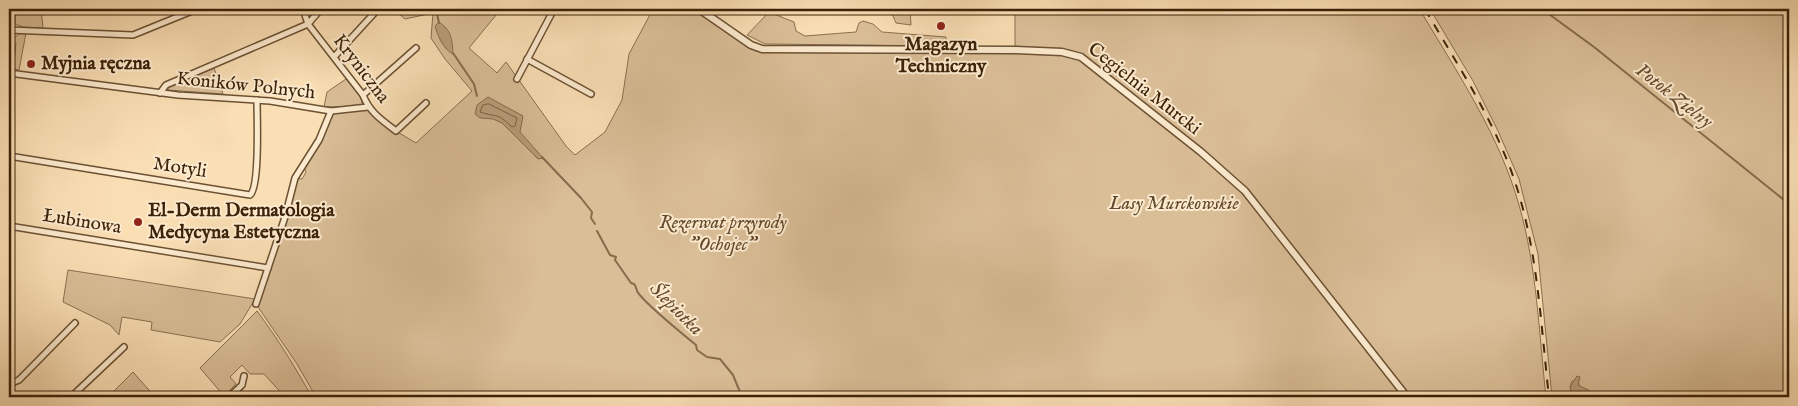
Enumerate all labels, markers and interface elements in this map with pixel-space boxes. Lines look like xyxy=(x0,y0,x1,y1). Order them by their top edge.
marker: Magazyn Techniczny xyxy=(935,20,947,32)
street label: Kryniczna xyxy=(327,30,395,109)
place label: Magazyn Techniczny xyxy=(895,33,987,79)
street label: Cegielnia Murcki xyxy=(1083,37,1205,141)
place label: Myjnia ręczna xyxy=(41,52,152,76)
marker: Myjnia ręczna xyxy=(25,58,37,70)
water label: Potok Zielny xyxy=(1630,58,1718,135)
street label: Koników Polnych xyxy=(176,67,316,105)
street label: Motyli xyxy=(152,152,208,184)
park label: Lasy Murckowskie xyxy=(1108,192,1239,216)
place label: El-Derm Dermatologia Medycyna Estetyczna xyxy=(148,199,335,245)
street label: Łubinowa xyxy=(41,204,124,240)
park label: Rezerwat przyrody "Ochojec" xyxy=(659,211,788,257)
marker: El-Derm Dermatologia Medycyna Estetyczna xyxy=(132,216,144,228)
water label: Ślepiotka xyxy=(644,275,710,341)

